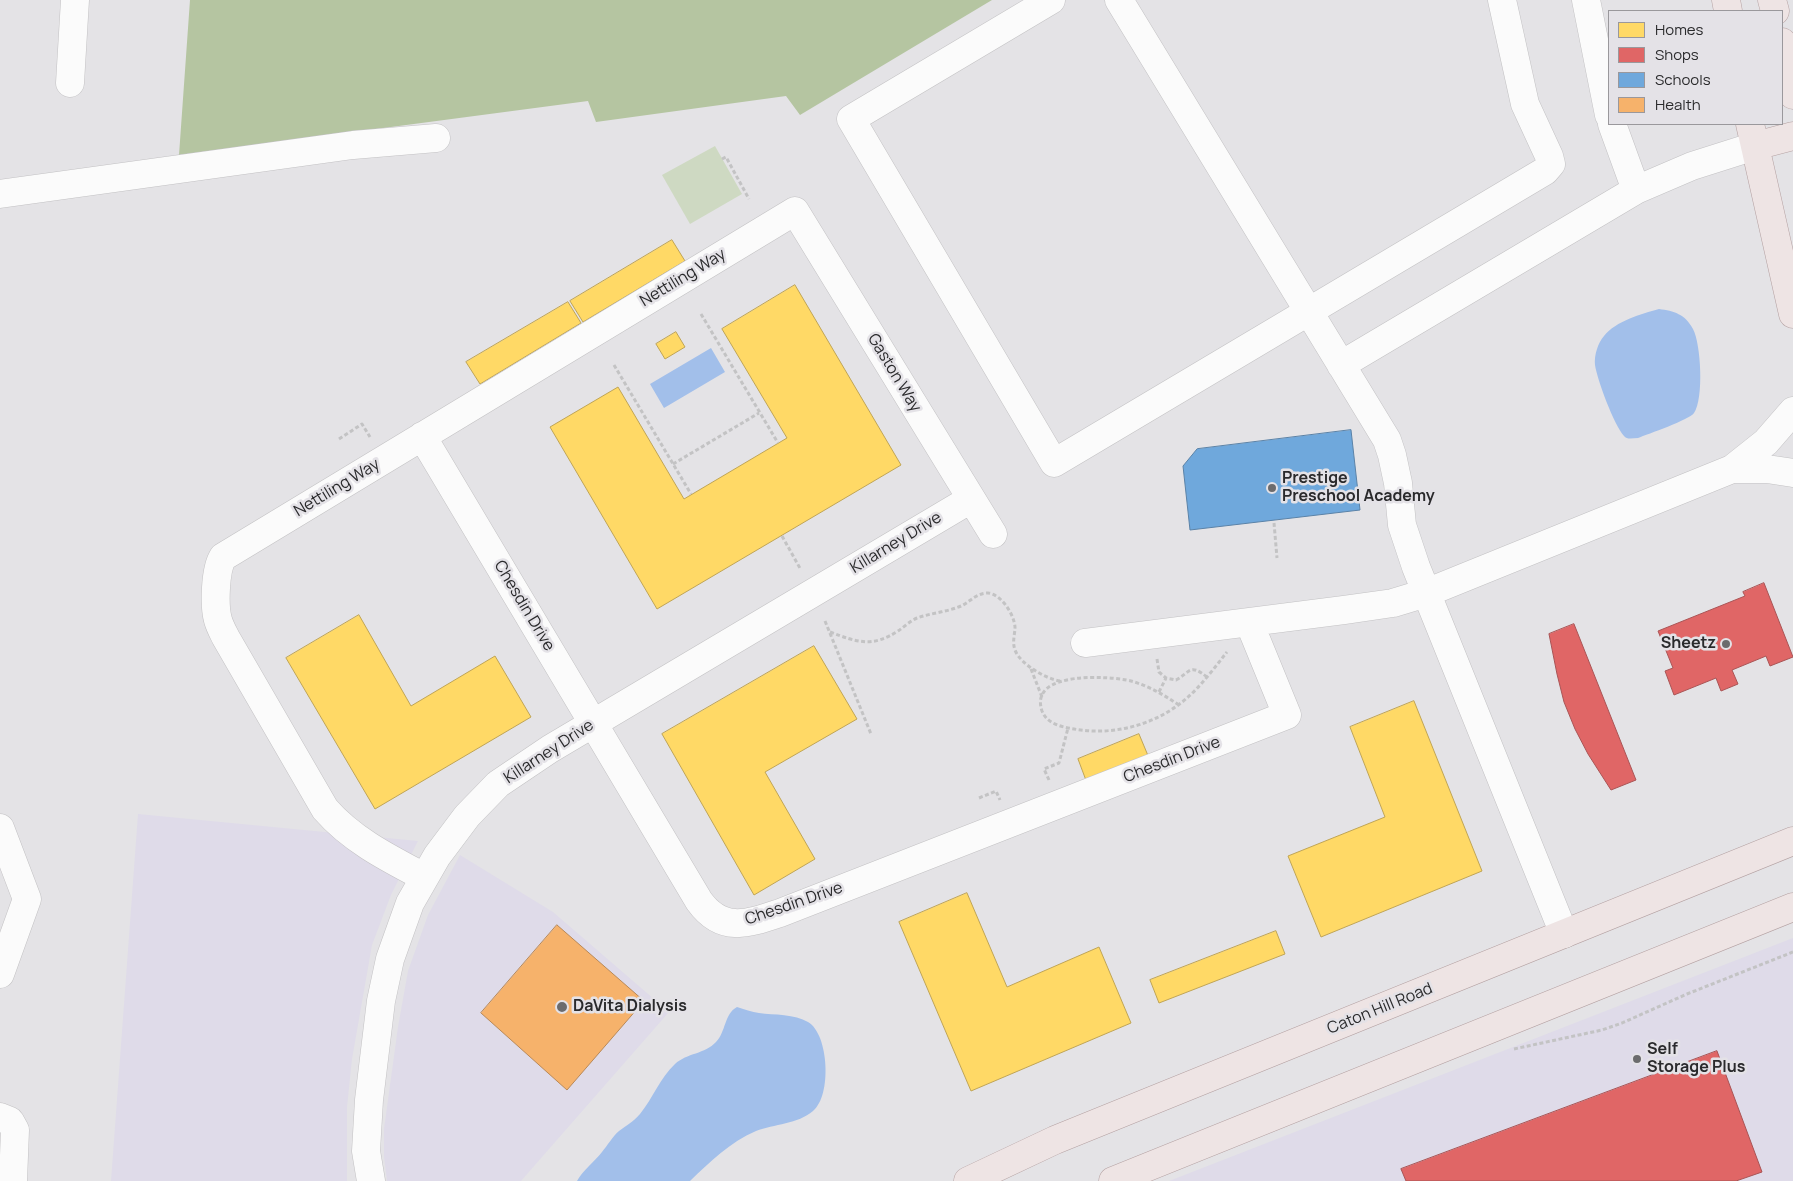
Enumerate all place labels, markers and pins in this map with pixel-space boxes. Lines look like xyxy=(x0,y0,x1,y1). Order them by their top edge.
place label: Prestige Preschool Academy xyxy=(1282,469,1435,507)
marker: Prestige Preschool Academy xyxy=(1266,482,1278,494)
place label: Sheetz xyxy=(1661,634,1716,654)
marker: Sheetz xyxy=(1720,638,1732,650)
place label: DaVita Dialysis xyxy=(573,997,687,1017)
marker: DaVita Dialysis xyxy=(555,1000,569,1014)
place label: Self Storage Plus xyxy=(1647,1040,1745,1078)
marker: Self Storage Plus xyxy=(1631,1053,1643,1065)

